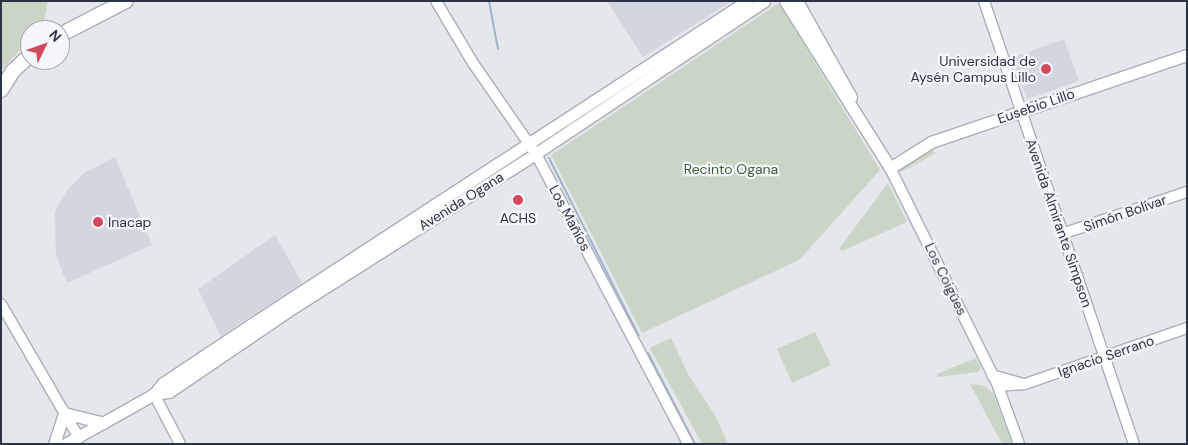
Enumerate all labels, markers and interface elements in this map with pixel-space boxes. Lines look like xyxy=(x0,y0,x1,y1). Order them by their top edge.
north arrow xyxy=(20,20,70,70)
text: N xyxy=(45,26,66,45)
place label: Universidad de Aysén Campus Lillo xyxy=(910,53,1036,85)
marker: Universidad de Aysén Campus Lillo xyxy=(1040,63,1052,75)
street label: Eusebio Lillo xyxy=(995,85,1077,127)
street label: Avenida Almirante Simpson xyxy=(1022,136,1096,310)
park label: Recinto Ogana xyxy=(684,161,778,177)
street label: Avenida Ogana xyxy=(415,168,507,234)
street label: Los Mañíos xyxy=(546,182,594,254)
street label: Simón Bolívar xyxy=(1081,191,1169,235)
marker: ACHS xyxy=(511,193,525,207)
place label: ACHS xyxy=(500,210,536,226)
place label: Inacap xyxy=(108,214,151,230)
marker: Inacap xyxy=(92,216,104,228)
street label: Los Coigües xyxy=(921,240,971,318)
street label: Ignacio Serrano xyxy=(1056,332,1156,380)

